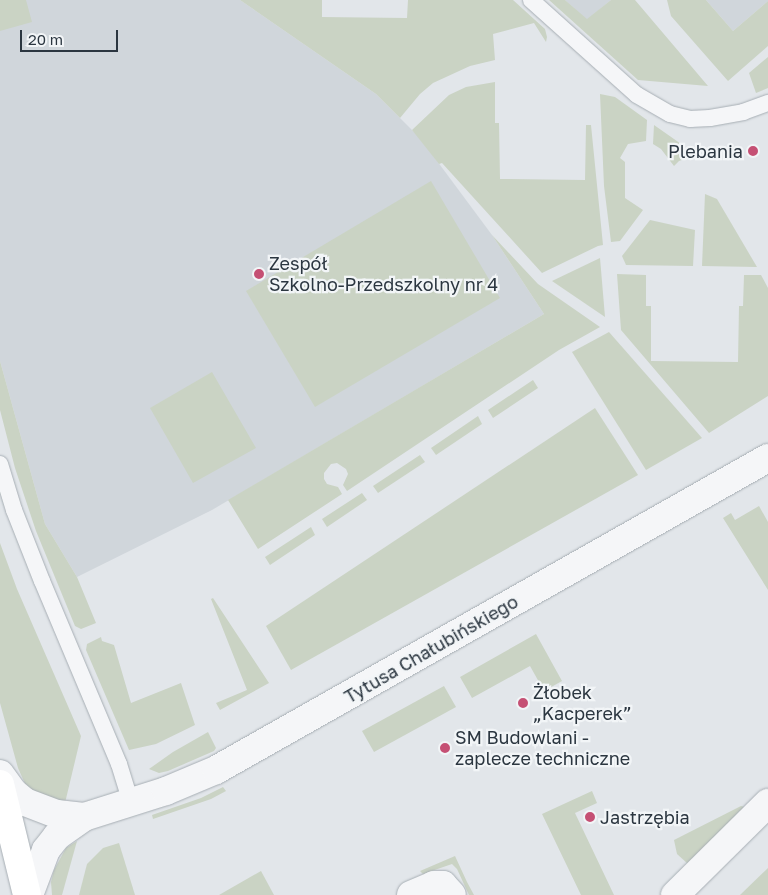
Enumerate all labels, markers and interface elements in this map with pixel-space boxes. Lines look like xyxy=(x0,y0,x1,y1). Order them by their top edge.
scale bar xyxy=(22,20,120,52)
text: 20 m xyxy=(28,30,63,48)
place label: Plebania xyxy=(668,140,743,162)
marker: Plebania xyxy=(747,145,759,157)
place label: Zespół Szkolno-Przedszkolny nr 4 xyxy=(269,253,498,296)
marker: Zespół Szkolno-Przedszkolny nr 4 xyxy=(253,268,265,280)
street label: Tytusa Chałubińskiego xyxy=(340,590,522,708)
place label: Żłobek „Kacperek” xyxy=(533,682,632,724)
marker: Żłobek „Kacperek” xyxy=(517,697,529,709)
place label: SM Budowlani - zaplecze techniczne xyxy=(455,727,630,770)
marker: SM Budowlani - zaplecze techniczne xyxy=(439,742,451,754)
place label: Jastrzębia xyxy=(600,806,690,828)
marker: Jastrzębia xyxy=(584,811,596,823)

